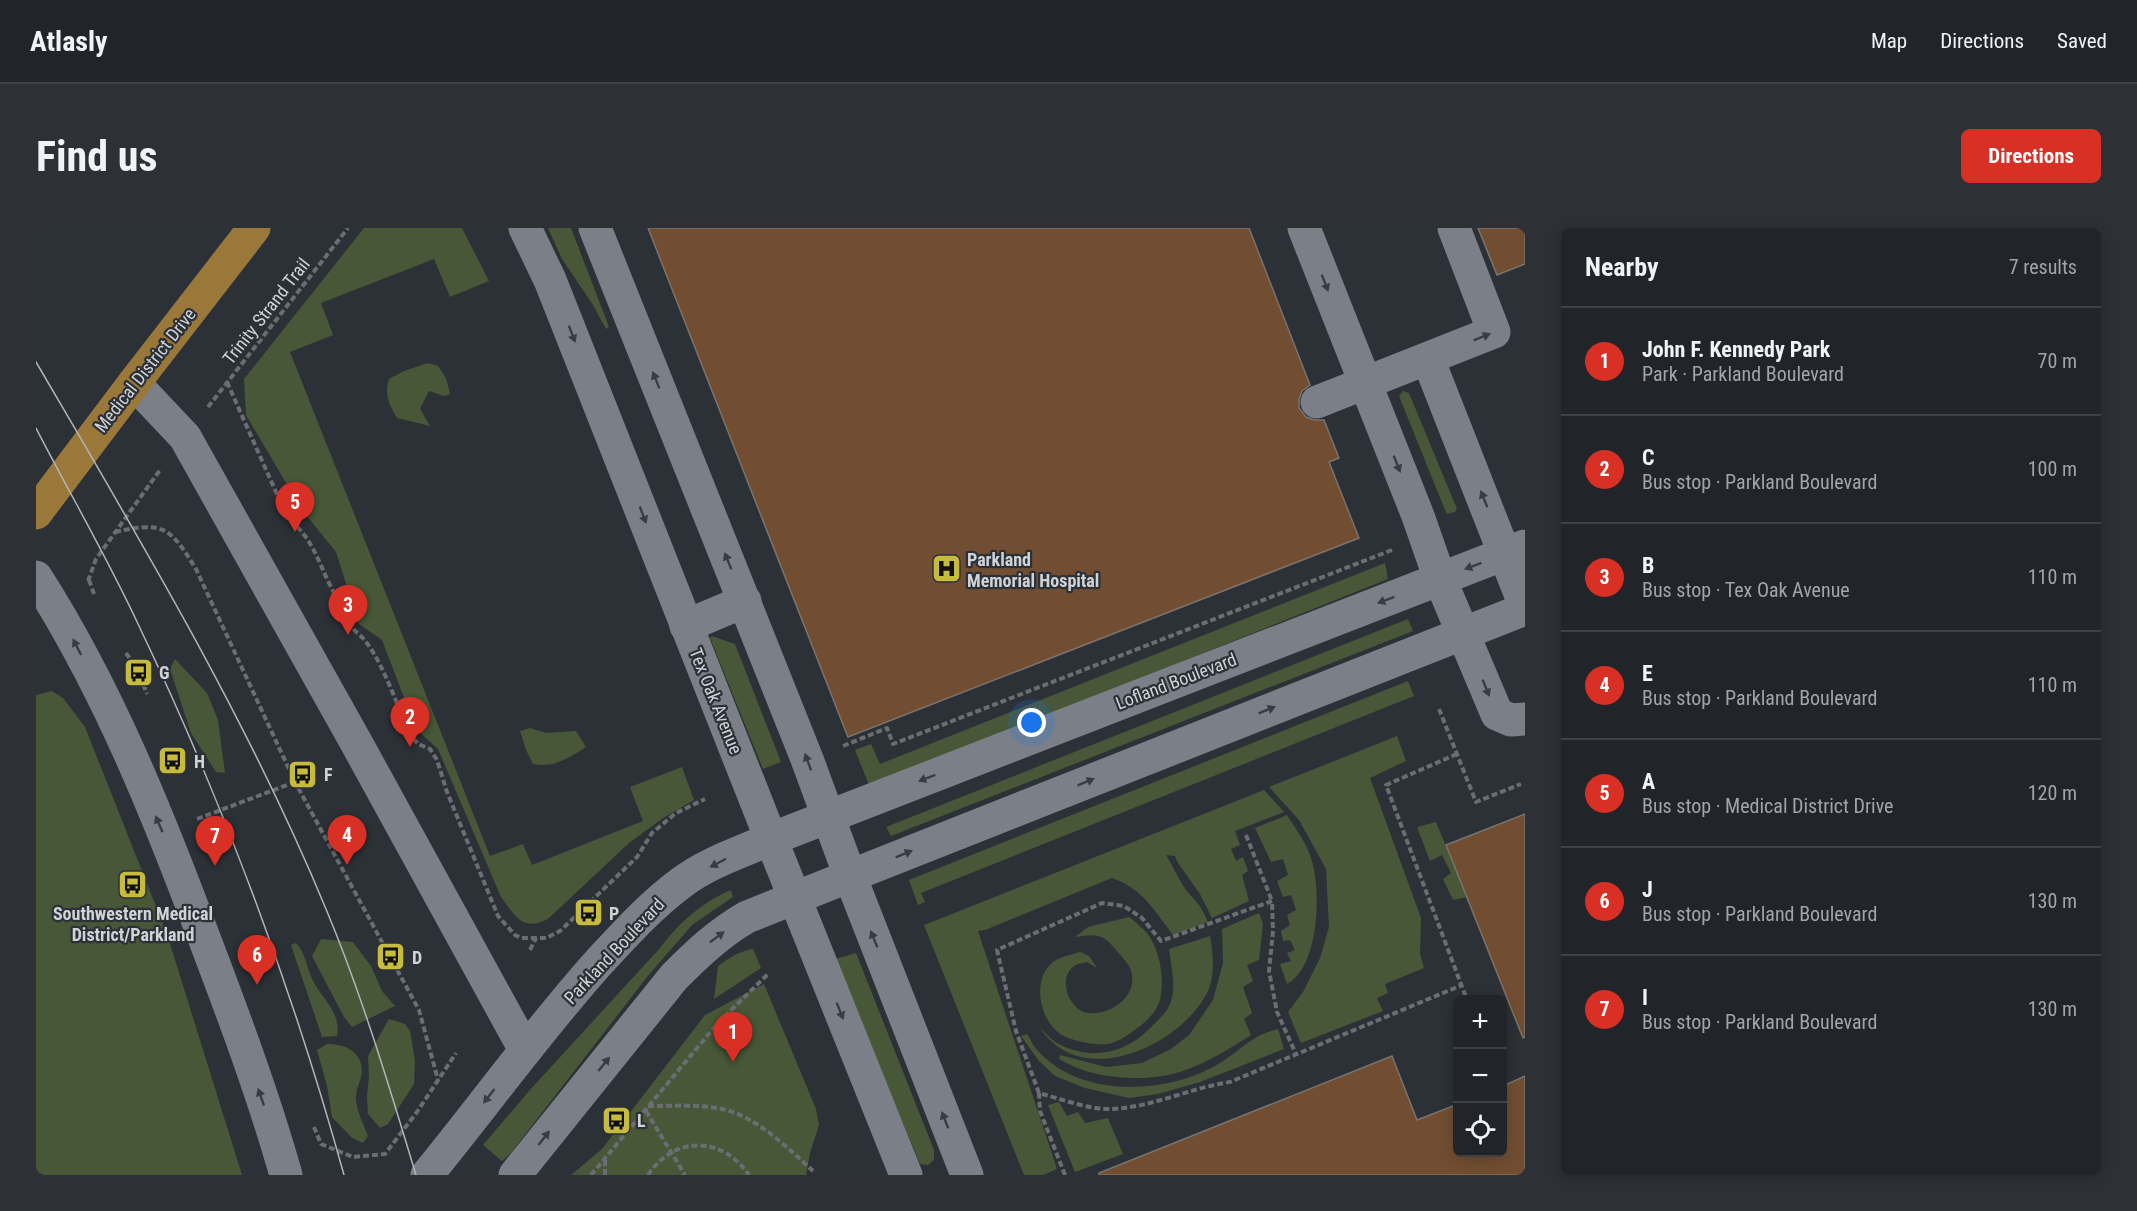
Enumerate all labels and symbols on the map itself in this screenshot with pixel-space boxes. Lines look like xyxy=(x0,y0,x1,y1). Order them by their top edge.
street label: Trinity Strand Trail xyxy=(218,254,314,368)
one-way arrow xyxy=(1320,274,1330,292)
street label: Medical District Drive xyxy=(90,304,200,436)
one-way arrow xyxy=(567,325,577,343)
one-way arrow xyxy=(1474,332,1492,342)
one-way arrow xyxy=(651,370,661,388)
one-way arrow xyxy=(1393,455,1402,473)
pin: 5 xyxy=(276,482,314,532)
one-way arrow xyxy=(1479,490,1488,508)
one-way arrow xyxy=(638,507,648,525)
place label: Parkland Memorial Hospital xyxy=(967,549,1099,591)
one-way arrow xyxy=(723,551,733,569)
hospital icon: Parkland Memorial Hospital xyxy=(930,553,962,585)
one-way arrow xyxy=(1464,562,1482,571)
pin: 3 xyxy=(328,586,368,635)
one-way arrow xyxy=(1377,596,1395,605)
one-way arrow xyxy=(72,639,82,656)
street label: Tex Oak Avenue xyxy=(685,645,747,757)
street label: Lofland Boulevard xyxy=(1113,648,1239,714)
bus stop icon: G xyxy=(122,656,154,688)
place label: G xyxy=(159,662,170,683)
one-way arrow xyxy=(1481,679,1491,697)
pin: 2 xyxy=(390,698,430,747)
one-way arrow xyxy=(1258,705,1276,714)
your location xyxy=(1017,708,1046,737)
bus stop icon: H xyxy=(157,745,189,777)
place label: H xyxy=(194,751,205,772)
one-way arrow xyxy=(802,752,812,770)
bus stop icon: F xyxy=(287,758,319,790)
place label: F xyxy=(324,764,333,785)
one-way arrow xyxy=(917,773,935,783)
one-way arrow xyxy=(1077,777,1095,787)
one-way arrow xyxy=(154,815,163,833)
pin: 7 xyxy=(196,816,234,866)
pin: 4 xyxy=(328,816,366,865)
one-way arrow xyxy=(896,849,914,859)
one-way arrow xyxy=(709,858,726,867)
bus stop icon: Southwestern Medical District/Parkland xyxy=(117,868,149,900)
street label: Parkland Boulevard xyxy=(560,894,668,1008)
bus stop icon: P xyxy=(572,897,604,929)
place label: Southwestern Medical District/Parkland xyxy=(53,903,213,945)
place label: P xyxy=(609,903,619,924)
one-way arrow xyxy=(869,930,878,948)
one-way arrow xyxy=(709,931,725,943)
pin: 6 xyxy=(238,936,276,985)
bus stop icon: D xyxy=(375,941,407,973)
place label: D xyxy=(412,947,422,968)
one-way arrow xyxy=(835,1003,845,1021)
pin: 1 xyxy=(714,1012,752,1062)
one-way arrow xyxy=(597,1057,610,1072)
one-way arrow xyxy=(256,1088,265,1106)
one-way arrow xyxy=(483,1088,496,1104)
bus stop icon: L xyxy=(600,1104,632,1136)
place label: L xyxy=(637,1110,646,1131)
one-way arrow xyxy=(940,1111,950,1129)
one-way arrow xyxy=(538,1131,550,1146)

